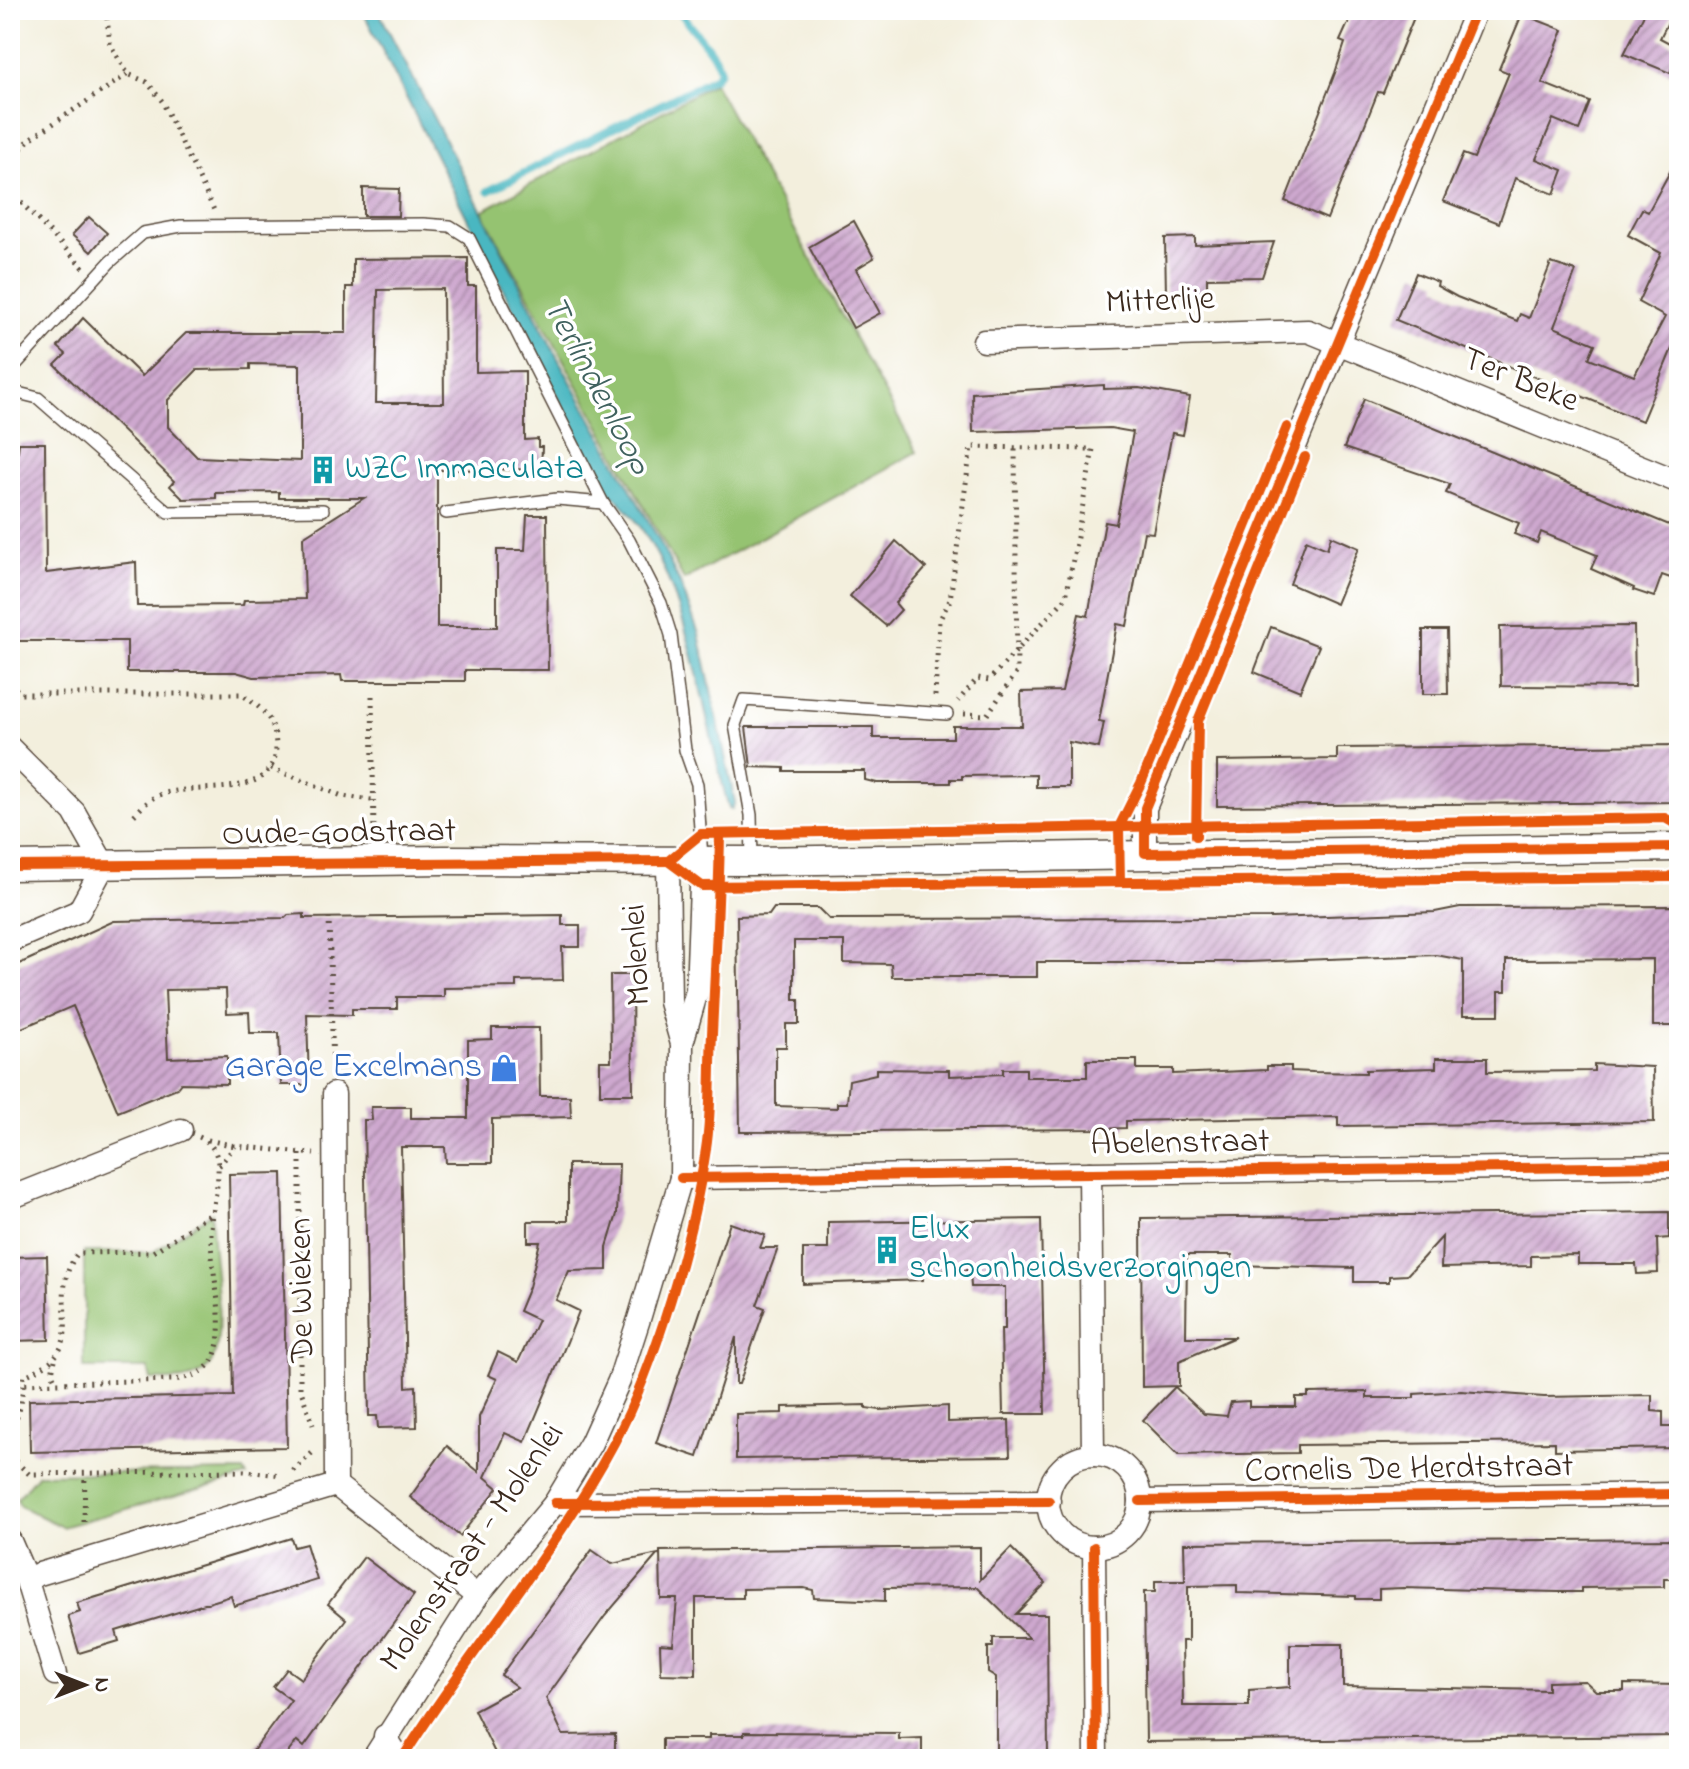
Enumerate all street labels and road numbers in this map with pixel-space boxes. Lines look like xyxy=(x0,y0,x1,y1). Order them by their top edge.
street label: Mitterlije xyxy=(1105,275,1216,329)
street label: Ter Beke xyxy=(1454,335,1587,427)
street label: Oude-Godstraat xyxy=(221,807,457,861)
street label: Molenlei xyxy=(610,903,666,1007)
street label: Abelenstraat xyxy=(1090,1117,1270,1171)
street label: De Wieken xyxy=(277,1217,329,1364)
street label: Molenstraat - Molenlei xyxy=(368,1413,578,1683)
street label: Cornelis De Herdtstraat xyxy=(1244,1442,1574,1498)

